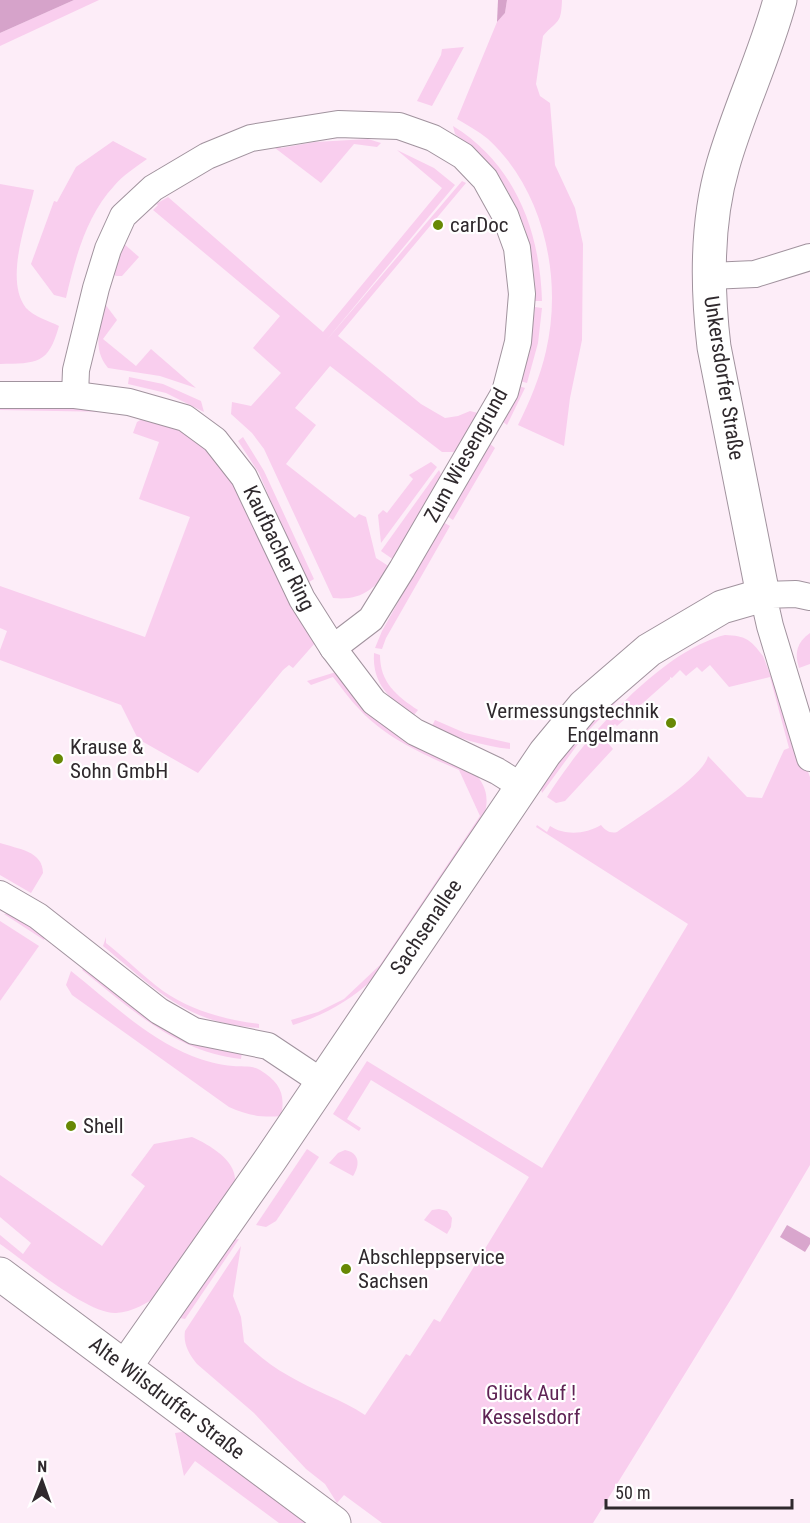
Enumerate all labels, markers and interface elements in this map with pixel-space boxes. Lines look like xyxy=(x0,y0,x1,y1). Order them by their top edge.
place label: carDoc xyxy=(450,213,508,237)
marker: carDoc xyxy=(431,218,445,232)
street label: Unkersdorfer Straße xyxy=(699,294,749,462)
street label: Zum Wiesengrund xyxy=(419,384,513,526)
street label: Kaufbacher Ring xyxy=(238,482,320,614)
place label: Vermessungstechnik Engelmann xyxy=(486,699,660,747)
marker: Vermessungstechnik Engelmann xyxy=(664,716,678,730)
place label: Krause & Sohn GmbH xyxy=(70,735,168,783)
marker: Krause & Sohn GmbH xyxy=(51,752,65,766)
street label: Sachsenallee xyxy=(385,875,467,979)
place label: Shell xyxy=(83,1114,124,1138)
marker: Shell xyxy=(64,1119,78,1133)
place label: Abschleppservice Sachsen xyxy=(358,1245,505,1293)
marker: Abschleppservice Sachsen xyxy=(339,1262,353,1276)
street label: Alte Wilsdruffer Straße xyxy=(85,1332,249,1464)
park label: Glück Auf ! Kesselsdorf xyxy=(482,1381,581,1429)
north arrow xyxy=(12,1451,72,1511)
text: N xyxy=(37,1457,47,1476)
scale bar xyxy=(606,1472,792,1510)
text: 50 m xyxy=(615,1482,650,1503)

